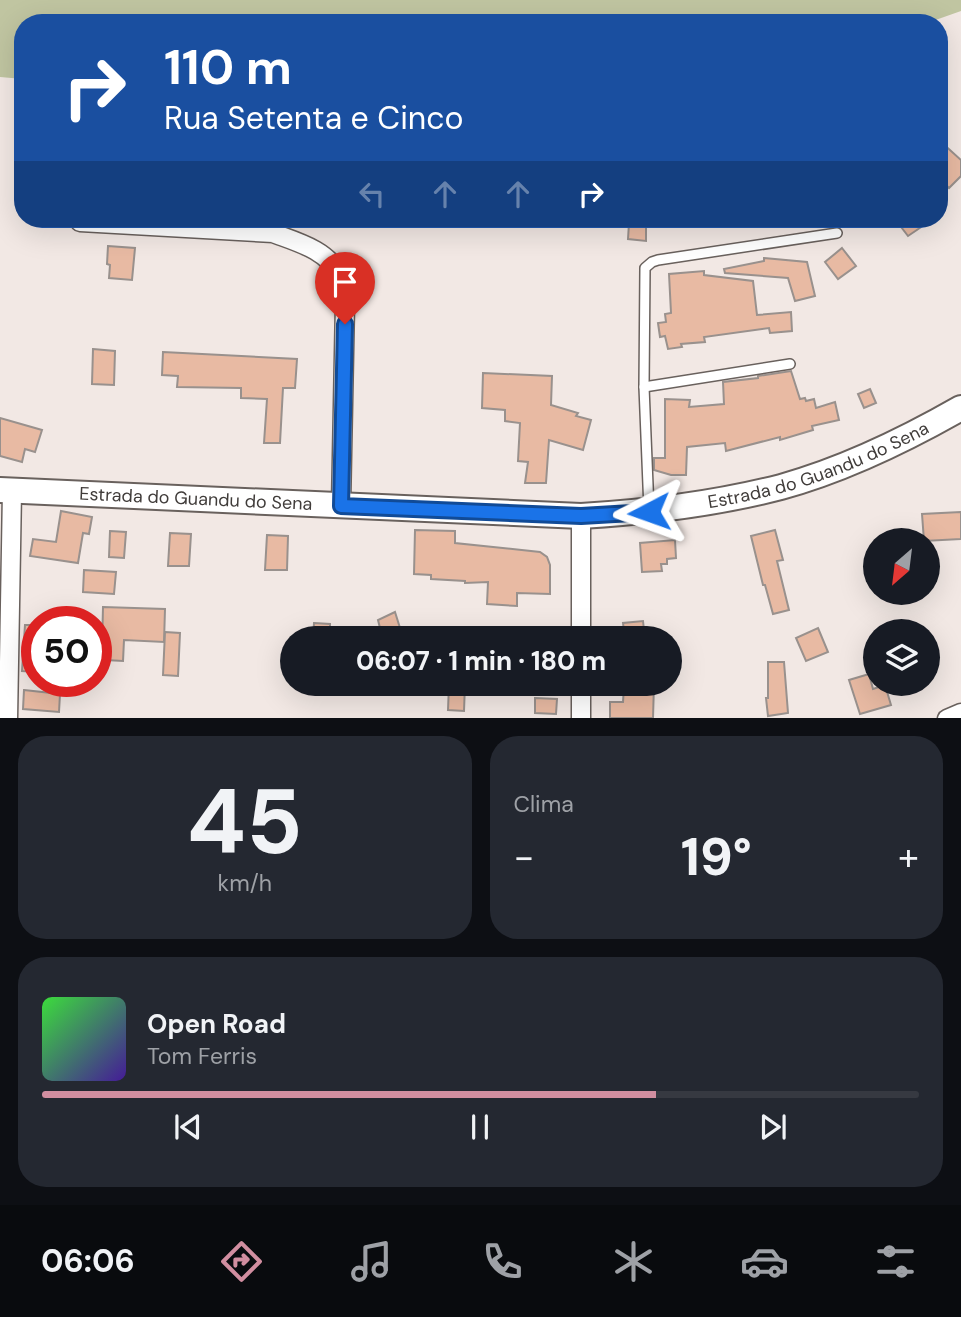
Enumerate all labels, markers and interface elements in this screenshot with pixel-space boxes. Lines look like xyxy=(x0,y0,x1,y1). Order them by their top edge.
text: 110 m xyxy=(164,35,292,99)
icon: right xyxy=(49,42,140,133)
text: Rua Setenta e Cinco xyxy=(164,97,464,139)
icon: left xyxy=(353,175,391,213)
icon: ahead xyxy=(426,175,464,213)
icon: ahead xyxy=(499,175,537,213)
icon: right xyxy=(572,175,610,213)
pin xyxy=(315,252,375,324)
icon: arrive xyxy=(326,263,364,301)
street label: Estrada do Guandu do Sena xyxy=(706,416,933,514)
position arrow xyxy=(612,475,686,549)
street label: Estrada do Guandu do Sena xyxy=(79,482,313,516)
north arrow xyxy=(863,528,940,606)
map controls xyxy=(863,528,940,696)
speed limit sign: 50 xyxy=(21,606,112,697)
button: layers xyxy=(863,619,940,696)
text: 06:07 · 1 min · 180 m xyxy=(356,644,606,678)
text: 45 xyxy=(187,763,303,881)
text: Clima xyxy=(514,789,574,819)
text: 19° xyxy=(681,823,752,891)
text: − xyxy=(514,832,534,882)
text: + xyxy=(898,832,919,882)
text: km/h xyxy=(218,868,272,898)
text: Open Road xyxy=(147,1007,286,1041)
text: Tom Ferris xyxy=(147,1041,257,1071)
icon: previous xyxy=(169,1108,207,1146)
icon: pause xyxy=(461,1108,499,1146)
icon: next xyxy=(754,1108,792,1146)
icon: directions xyxy=(217,1237,266,1286)
icon: music xyxy=(347,1237,396,1286)
icon: phone xyxy=(478,1237,527,1286)
icon: climate xyxy=(609,1237,658,1286)
icon: car xyxy=(740,1237,789,1286)
icon: filters xyxy=(871,1237,920,1286)
text: 06:06 xyxy=(41,1240,135,1282)

